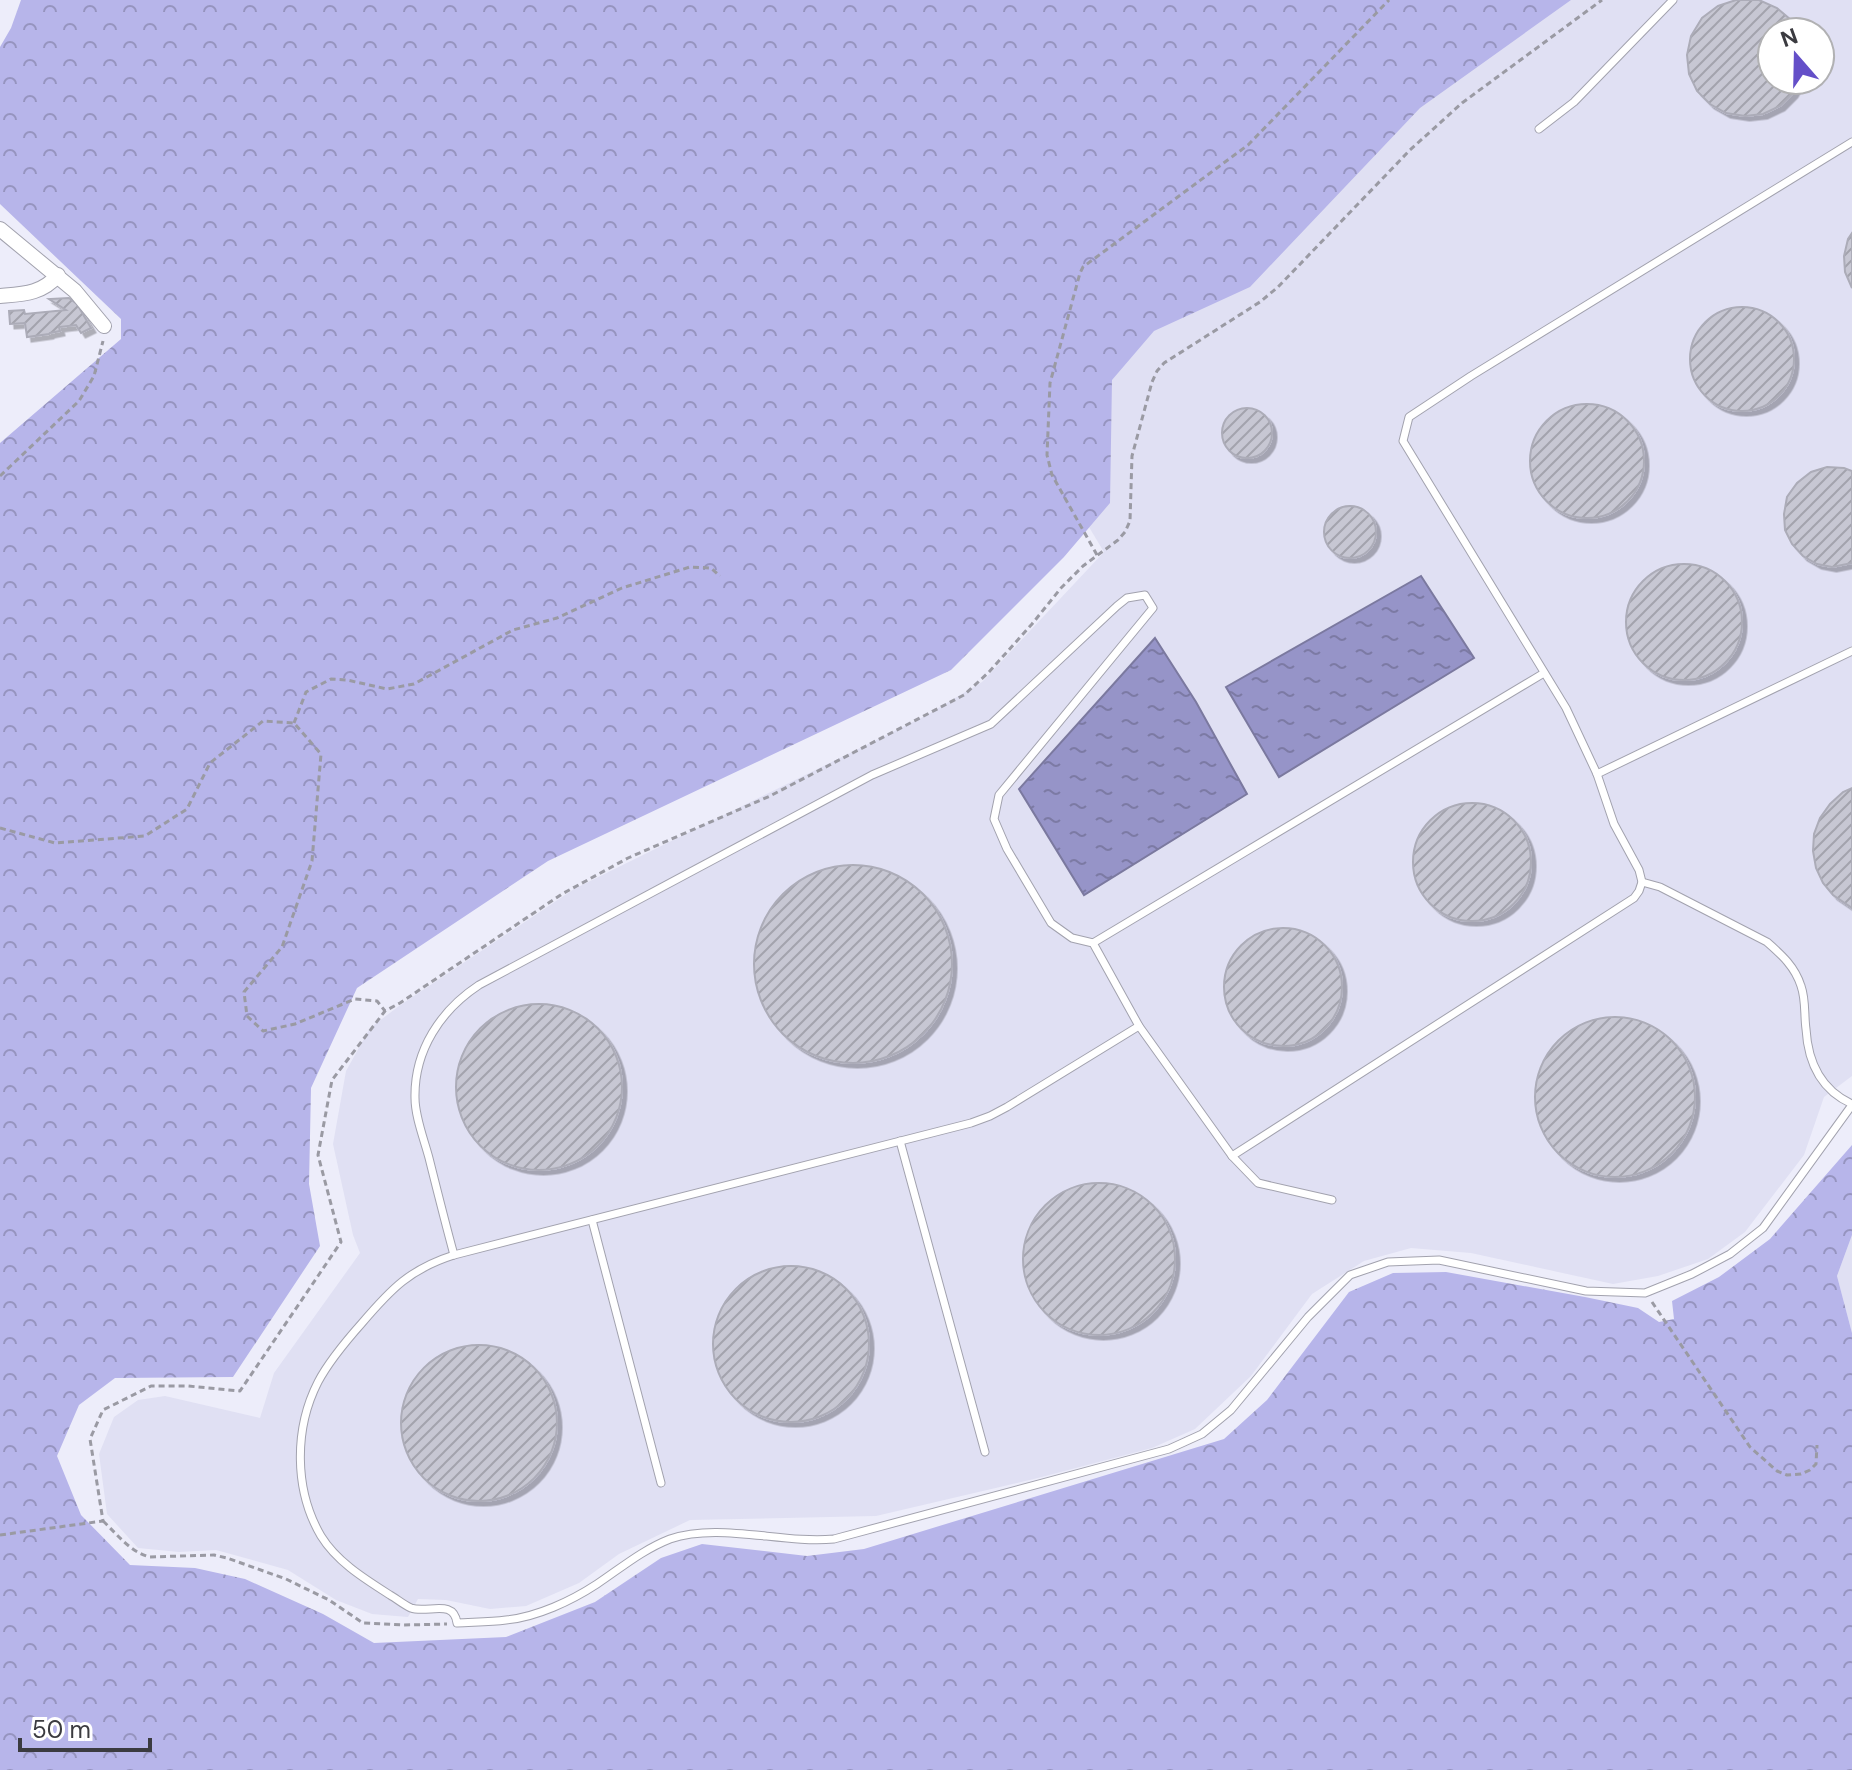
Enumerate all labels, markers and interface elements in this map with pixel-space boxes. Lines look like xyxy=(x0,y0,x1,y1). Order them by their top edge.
north arrow xyxy=(1756,16,1836,96)
text: N xyxy=(1777,21,1802,54)
scale bar xyxy=(20,1702,150,1752)
text: 50 m xyxy=(32,1714,91,1745)

